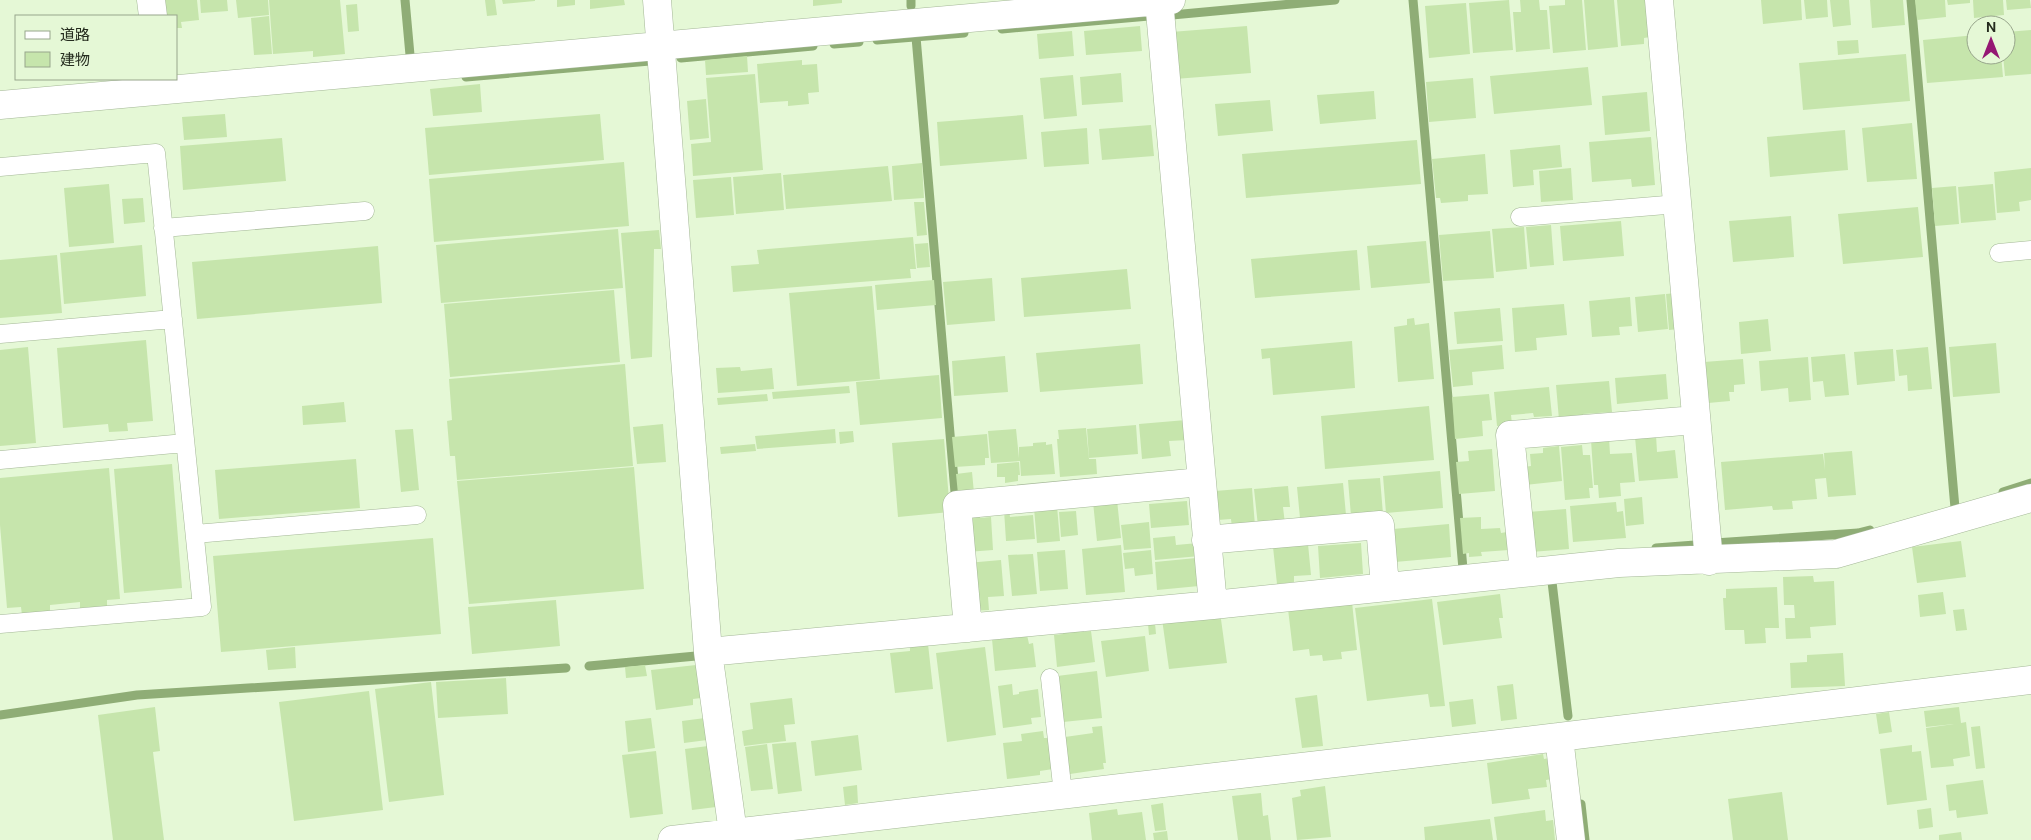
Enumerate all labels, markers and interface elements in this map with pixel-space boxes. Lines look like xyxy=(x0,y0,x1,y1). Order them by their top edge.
legend xyxy=(15,15,178,80)
north arrow xyxy=(1966,15,2016,65)
text: N xyxy=(1986,18,1996,36)
text: 道路 xyxy=(60,25,90,45)
text: 建物 xyxy=(60,50,90,70)

